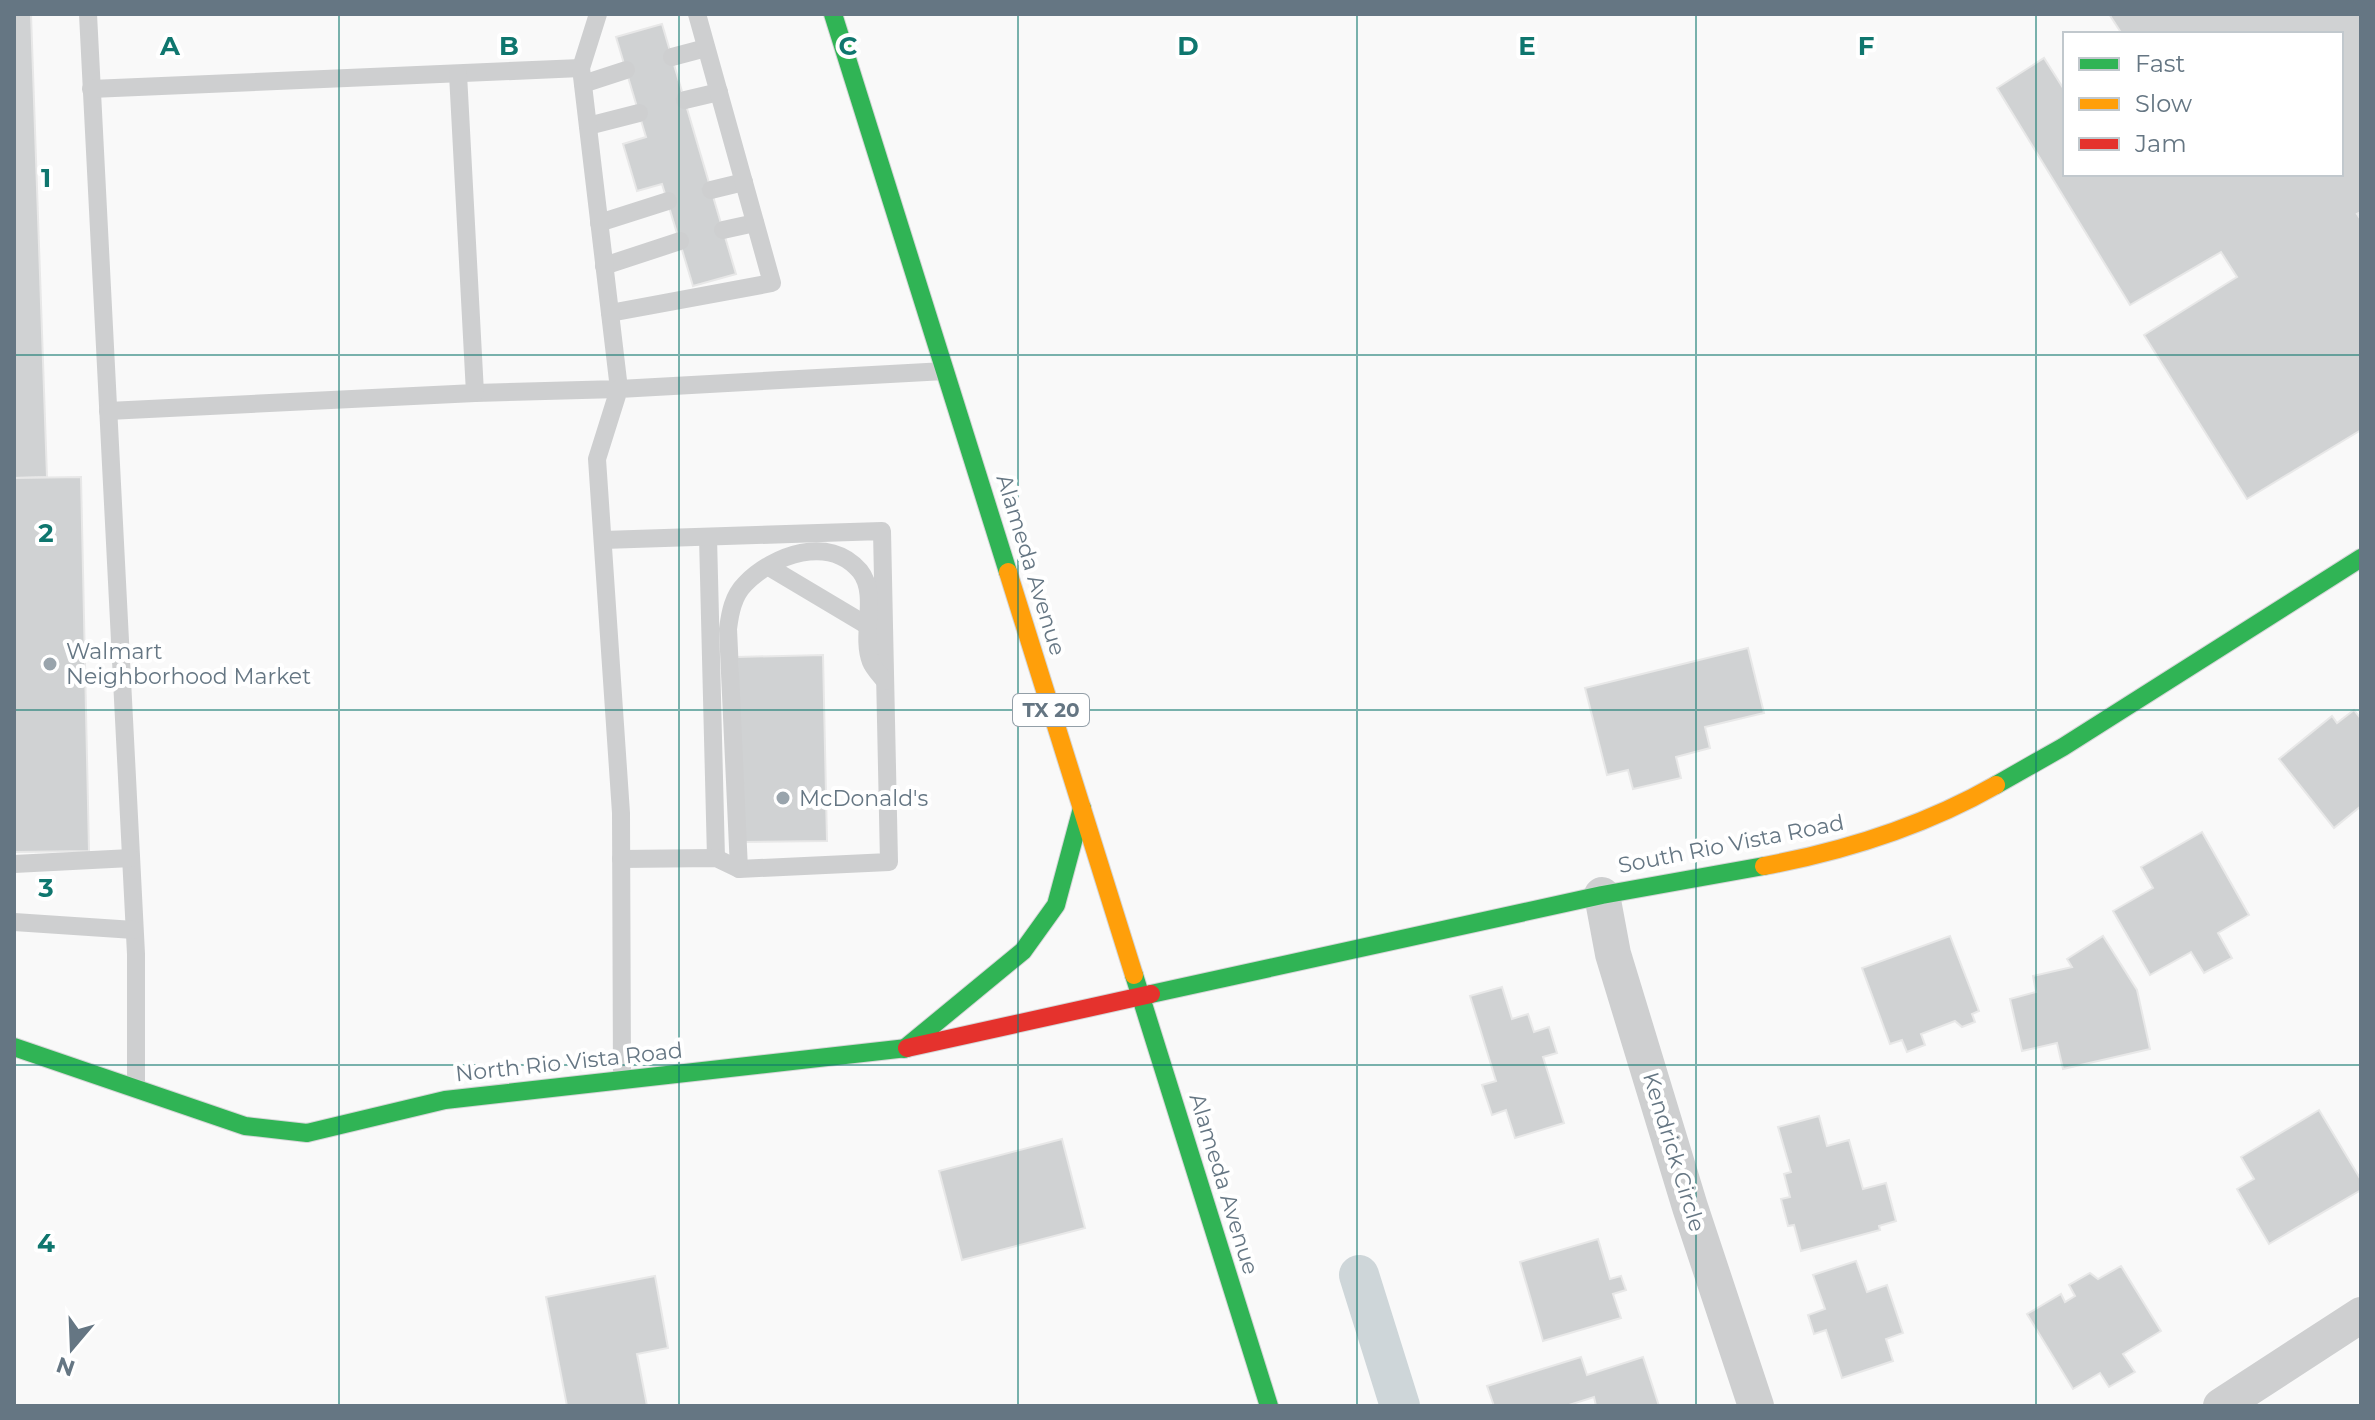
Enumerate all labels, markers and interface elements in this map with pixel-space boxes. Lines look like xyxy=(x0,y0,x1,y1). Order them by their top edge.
text: A xyxy=(159,30,181,62)
text: B xyxy=(499,30,519,62)
text: C xyxy=(839,30,858,62)
text: D xyxy=(1177,30,1199,62)
text: E xyxy=(1518,30,1536,62)
text: F xyxy=(1858,30,1874,62)
legend xyxy=(2063,32,2343,176)
text: Fast xyxy=(2135,49,2186,78)
text: Slow xyxy=(2135,89,2192,118)
text: Jam xyxy=(2134,129,2187,158)
text: 1 xyxy=(41,162,51,194)
street label: Alameda Avenue xyxy=(991,471,1071,659)
text: 2 xyxy=(38,517,54,549)
place label: Walmart Neighborhood Market xyxy=(66,638,311,690)
marker: Walmart Neighborhood Market xyxy=(41,655,59,673)
road number: TX 20 xyxy=(1013,694,1089,726)
place label: McDonald's xyxy=(799,785,928,812)
marker: McDonald's xyxy=(774,789,792,807)
street label: South Rio Vista Road xyxy=(1616,809,1846,879)
text: 3 xyxy=(37,872,54,904)
street label: North Rio Vista Road xyxy=(454,1037,684,1087)
street label: Kendrick Circle xyxy=(1637,1069,1711,1235)
street label: Alameda Avenue xyxy=(1184,1090,1264,1278)
text: 4 xyxy=(37,1227,55,1259)
north arrow xyxy=(32,1308,112,1388)
text: N xyxy=(53,1351,78,1382)

